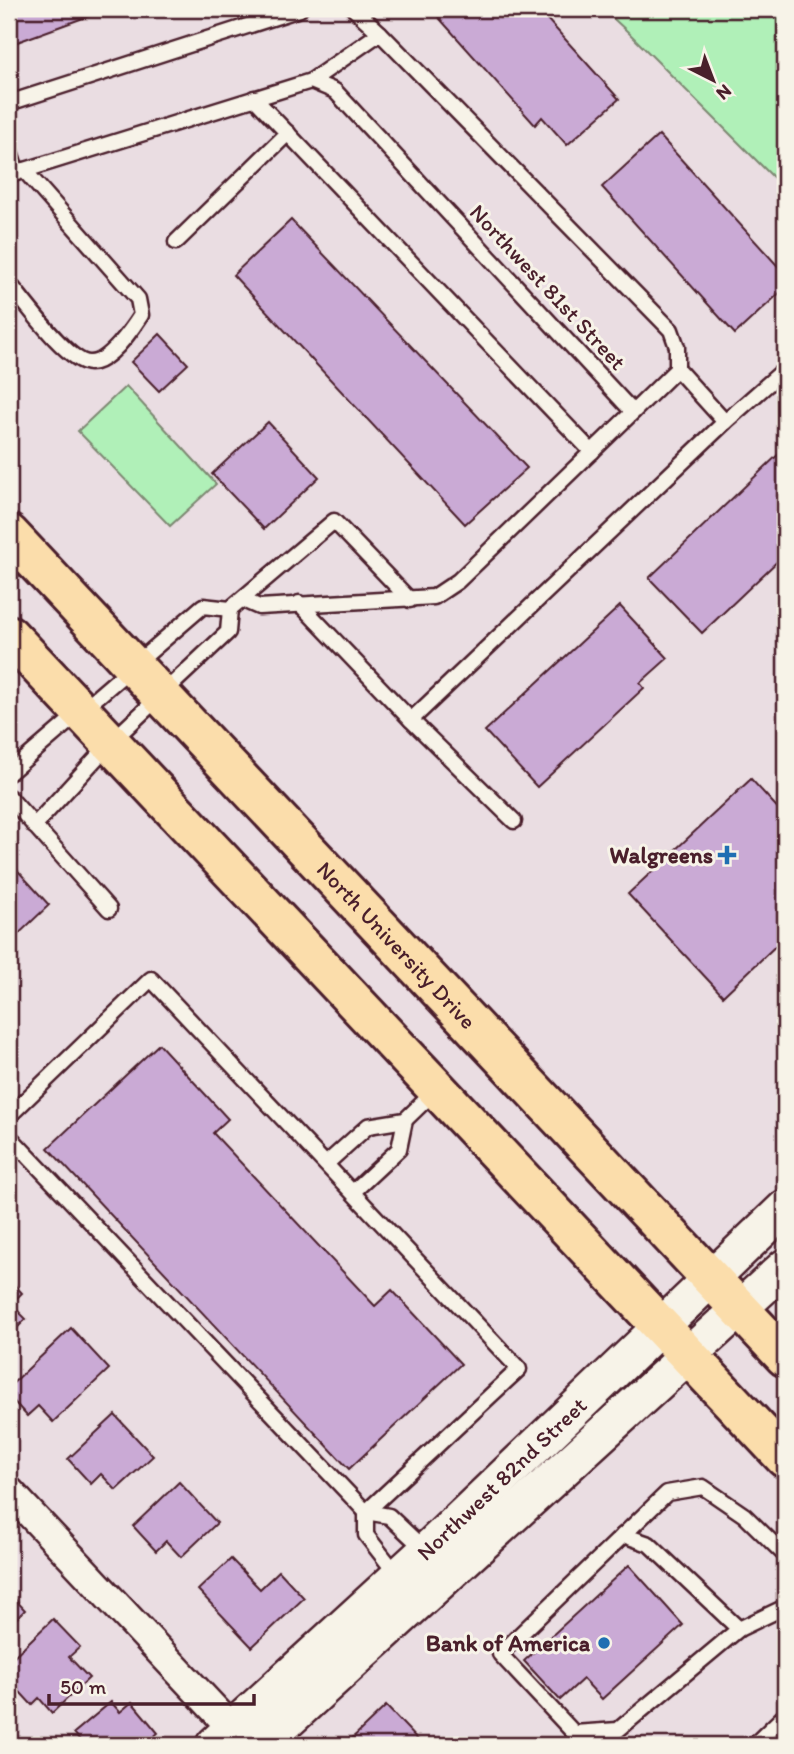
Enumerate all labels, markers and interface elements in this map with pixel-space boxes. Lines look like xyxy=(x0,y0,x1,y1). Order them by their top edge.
north arrow xyxy=(678,46,748,116)
text: N xyxy=(712,79,737,105)
street label: Northwest 81st Street xyxy=(464,198,632,376)
place label: Walgreens xyxy=(610,841,713,869)
marker: Walgreens xyxy=(719,847,735,863)
street label: North University Drive xyxy=(311,855,482,1035)
street label: Northwest 82nd Street xyxy=(411,1391,593,1566)
place label: Bank of America xyxy=(426,1629,591,1657)
marker: Bank of America xyxy=(596,1635,612,1651)
scale bar xyxy=(49,1663,254,1707)
text: 50 m xyxy=(60,1674,107,1699)

